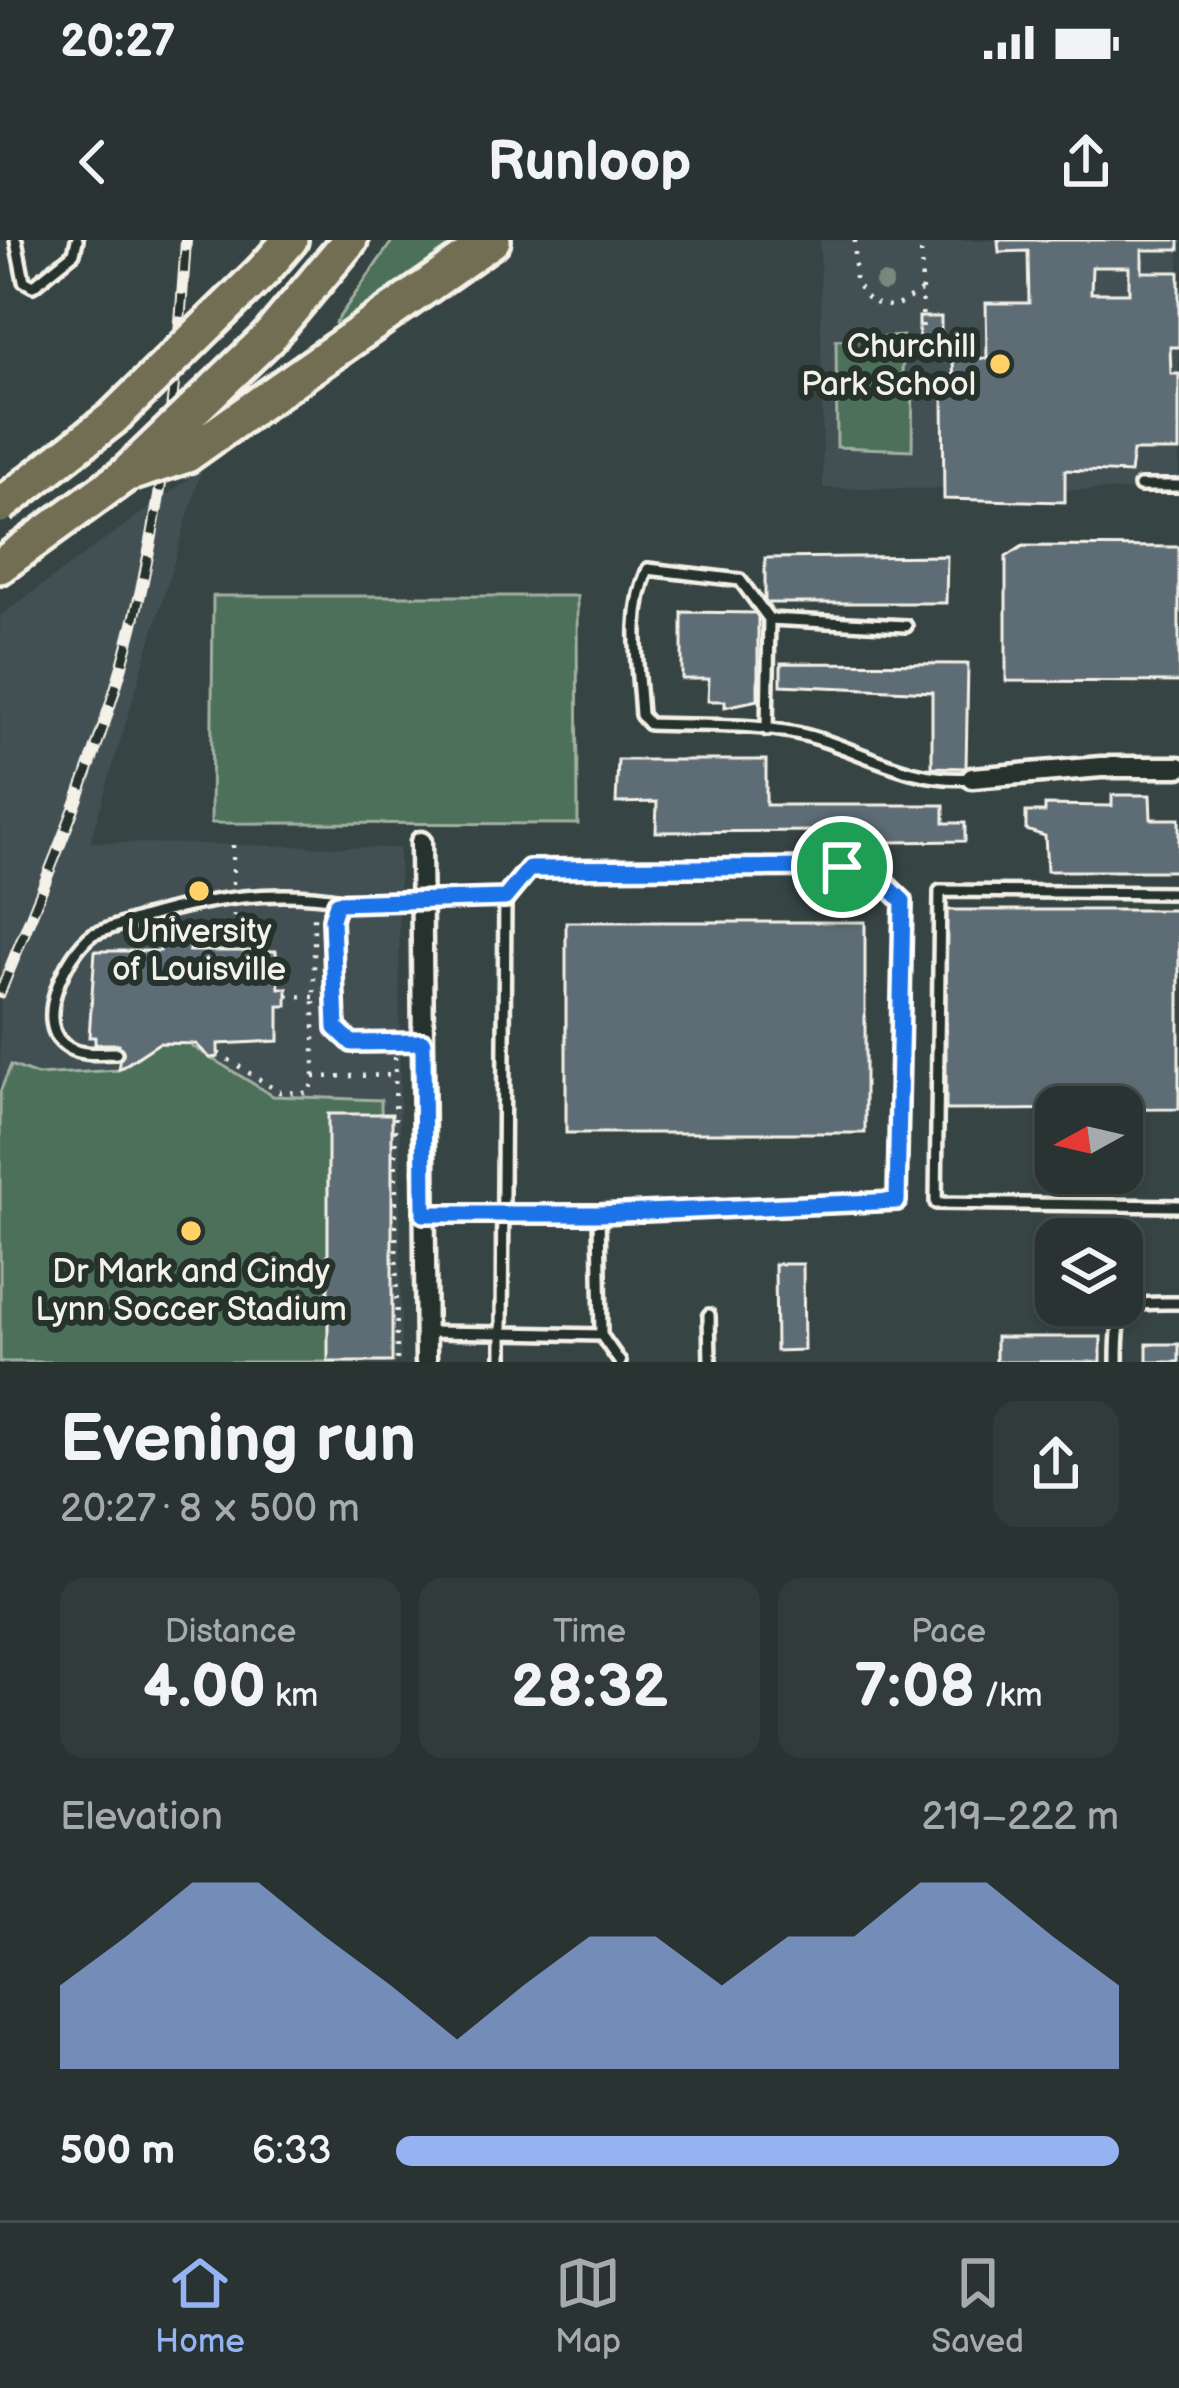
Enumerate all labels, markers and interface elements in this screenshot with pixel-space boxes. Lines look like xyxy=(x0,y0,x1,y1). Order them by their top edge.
text: 20:27 xyxy=(60,15,176,70)
icon: back xyxy=(60,129,126,195)
icon: share xyxy=(1053,129,1119,195)
text: Runloop xyxy=(488,130,691,195)
place label: Churchill Park School xyxy=(801,327,976,405)
marker: Churchill Park School xyxy=(987,351,1013,377)
pin xyxy=(791,816,893,918)
icon: arrive xyxy=(809,834,875,900)
marker: University of Louisville xyxy=(186,878,212,904)
place label: University of Louisville xyxy=(112,912,286,990)
north arrow xyxy=(1035,1086,1143,1194)
map controls xyxy=(1035,1086,1143,1326)
marker: Dr Mark and Cindy Lynn Soccer Stadium xyxy=(178,1218,204,1244)
button: layers xyxy=(1035,1218,1143,1326)
place label: Dr Mark and Cindy Lynn Soccer Stadium xyxy=(35,1252,347,1330)
text: Evening run xyxy=(60,1401,416,1480)
button: share xyxy=(993,1401,1119,1527)
text: 20:27 · 8 × 500 m xyxy=(60,1486,360,1533)
text: Distance xyxy=(165,1612,296,1652)
text: Time xyxy=(553,1612,626,1652)
text: Pace xyxy=(911,1612,986,1652)
text: 4.00 xyxy=(143,1652,266,1724)
text: 28:32 xyxy=(511,1652,668,1724)
text: 7:08 xyxy=(854,1652,975,1724)
text: km xyxy=(266,1676,318,1716)
text: /km xyxy=(975,1676,1043,1716)
text: Elevation xyxy=(60,1794,223,1841)
text: 219–222 m xyxy=(921,1794,1119,1841)
text: 500 m xyxy=(60,2128,175,2175)
text: 6:33 xyxy=(252,2128,332,2175)
tab: Home xyxy=(155,2250,245,2362)
tab: Map xyxy=(555,2250,621,2362)
tab: Saved xyxy=(931,2250,1024,2362)

